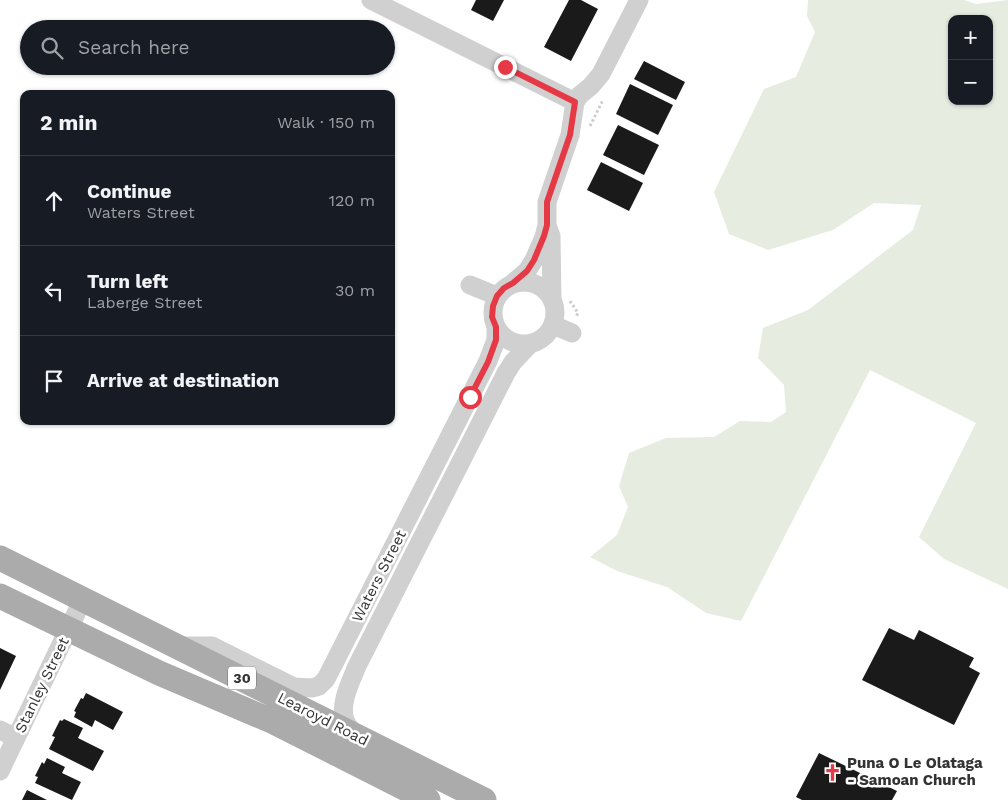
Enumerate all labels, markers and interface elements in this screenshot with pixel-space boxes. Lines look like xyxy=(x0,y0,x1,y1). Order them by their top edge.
map controls xyxy=(948,15,993,105)
button: + xyxy=(948,15,993,60)
search box xyxy=(20,20,395,75)
icon: search xyxy=(38,34,66,62)
text: Search here xyxy=(78,36,189,59)
route end xyxy=(494,56,517,79)
button: − xyxy=(948,60,993,105)
text: 2 min xyxy=(40,110,97,135)
text: Walk · 150 m xyxy=(277,113,375,132)
text: Continue xyxy=(87,180,171,203)
icon: ahead xyxy=(40,187,68,215)
text: 120 m xyxy=(329,191,375,210)
text: Waters Street xyxy=(87,203,195,222)
text: Turn left xyxy=(87,270,168,293)
icon: left xyxy=(40,277,68,305)
text: 30 m xyxy=(335,281,375,300)
text: Laberge Street xyxy=(87,293,202,312)
icon: arrive xyxy=(40,367,68,395)
text: Arrive at destination xyxy=(87,369,279,392)
route start xyxy=(459,386,482,409)
street label: Waters Street xyxy=(348,526,410,625)
street label: Stanley Street xyxy=(11,634,73,736)
road number: 30 xyxy=(228,666,256,690)
street label: Learoyd Road xyxy=(275,688,371,750)
place label: Puna O Le Olataga - Samoan Church xyxy=(847,754,983,789)
church icon: Puna O Le Olataga - Samoan Church xyxy=(823,762,843,782)

